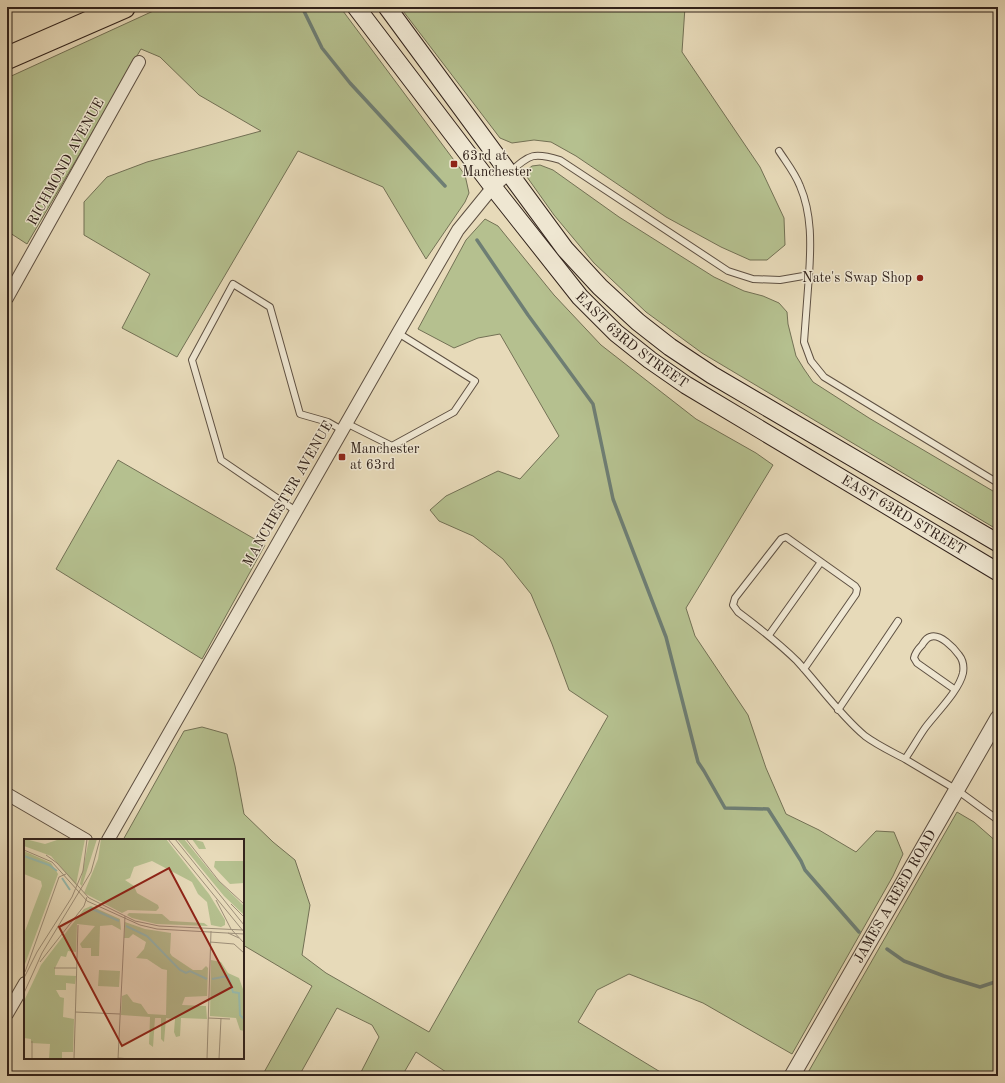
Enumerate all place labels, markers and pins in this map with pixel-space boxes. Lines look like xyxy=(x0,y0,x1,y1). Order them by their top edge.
place label: 63rd at Manchester xyxy=(462,149,532,179)
marker: 63rd at Manchester xyxy=(449,159,459,169)
place label: Nate's Swap Shop xyxy=(802,271,912,285)
marker: Nate's Swap Shop xyxy=(915,273,925,283)
place label: Manchester at 63rd xyxy=(350,442,420,472)
marker: Manchester at 63rd xyxy=(337,452,347,462)

